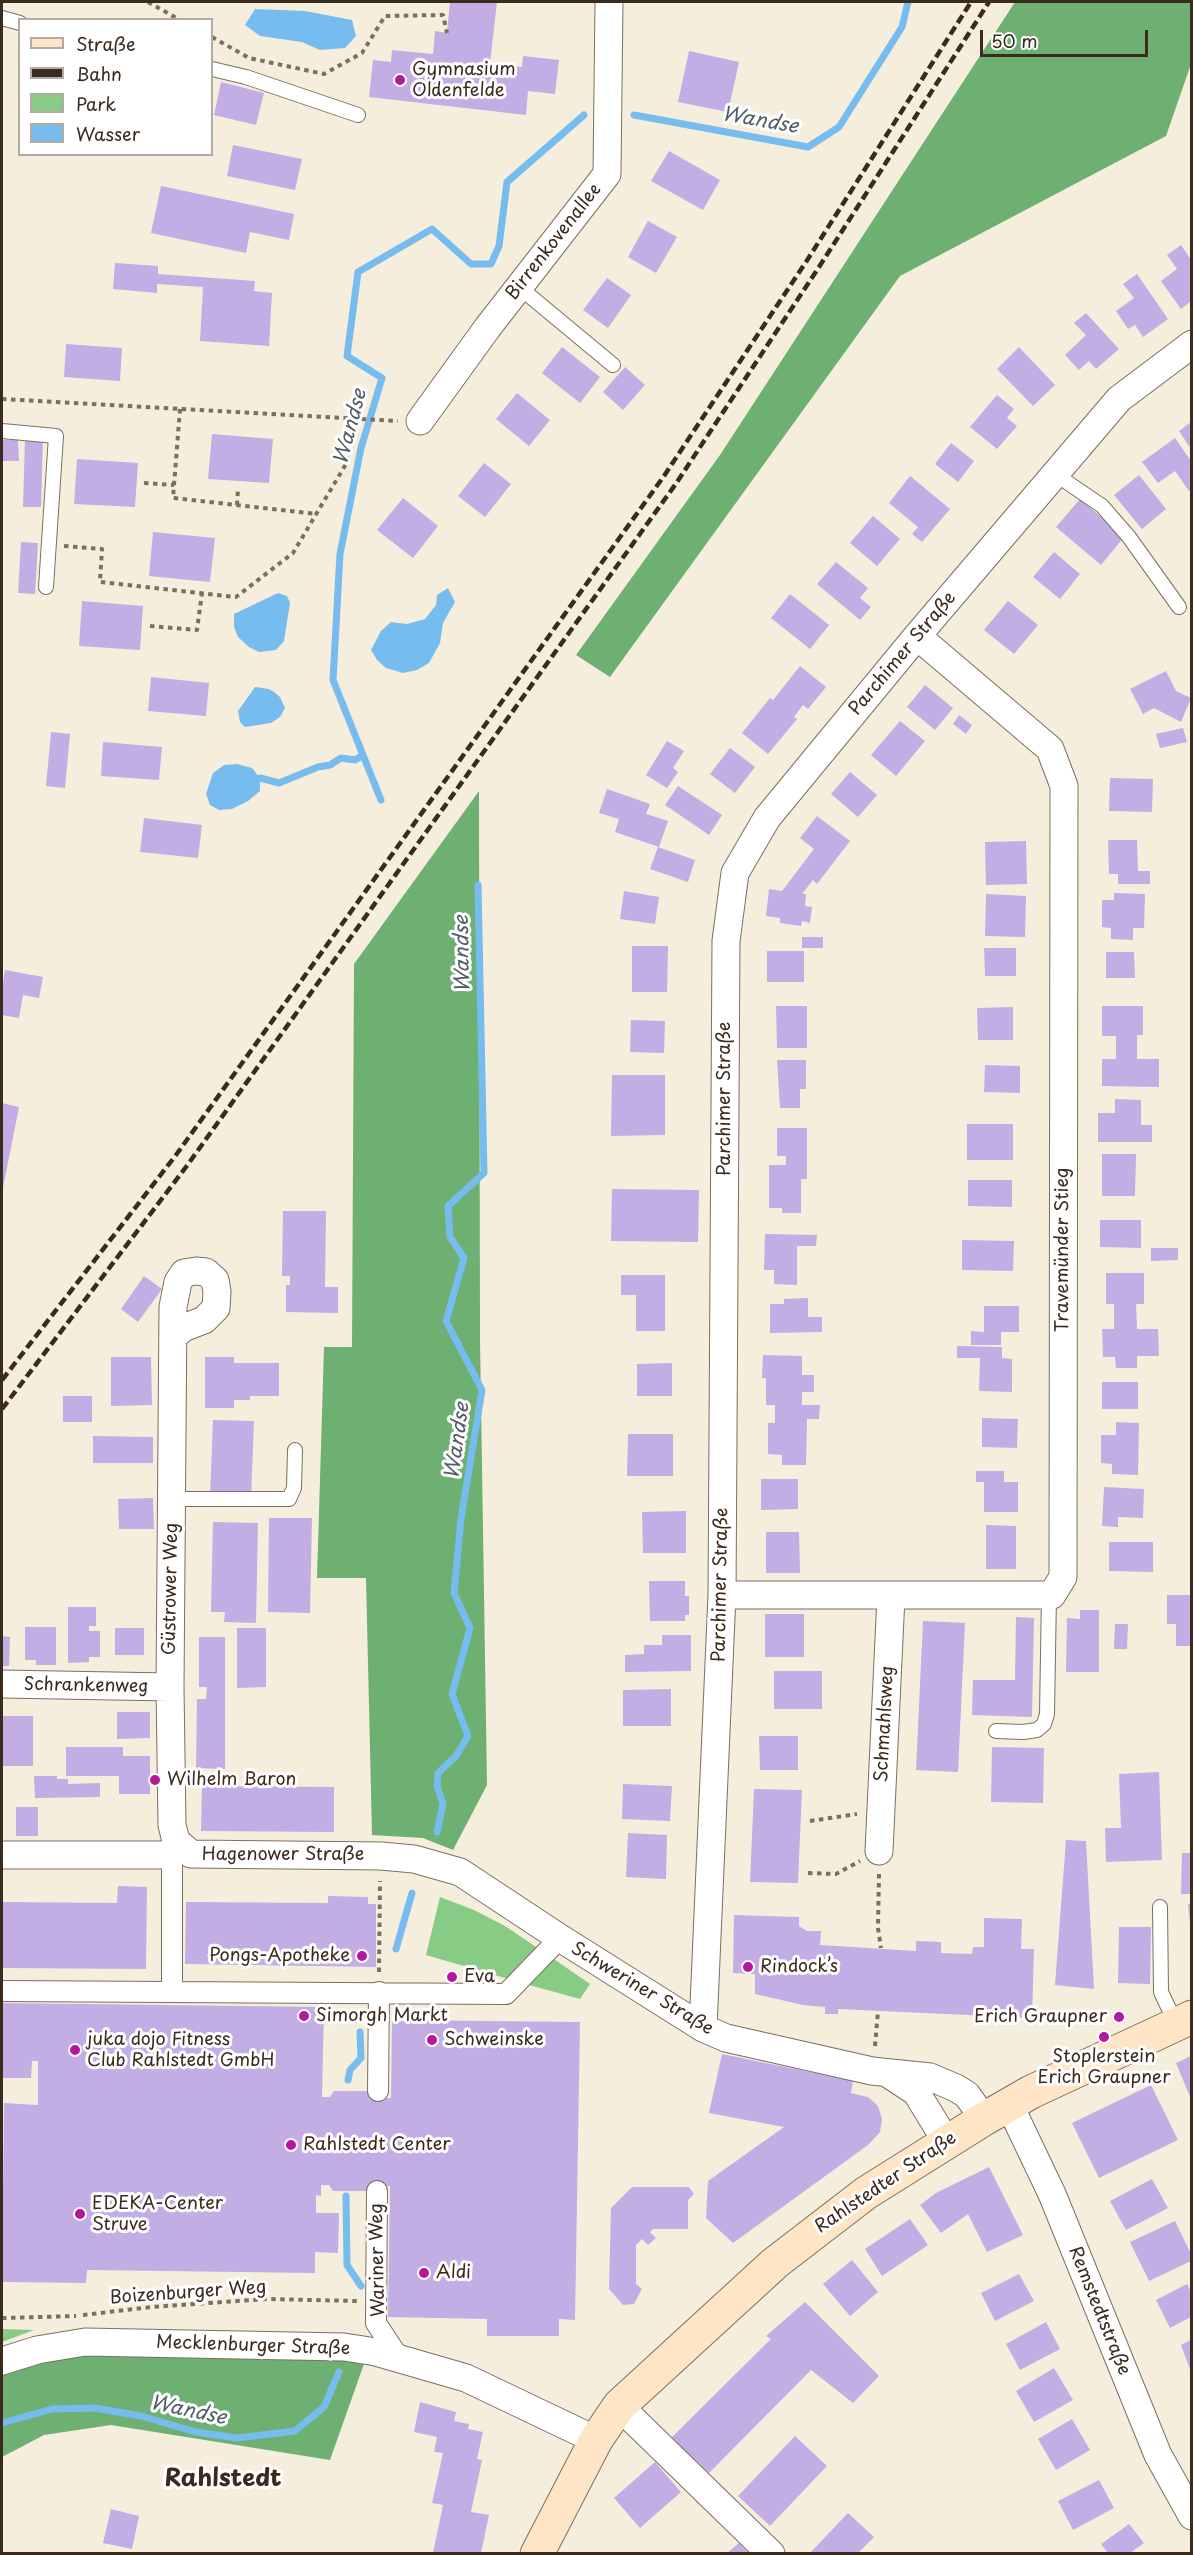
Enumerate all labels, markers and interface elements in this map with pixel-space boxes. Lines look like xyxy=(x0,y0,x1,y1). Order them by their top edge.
legend xyxy=(18,18,213,156)
scale bar xyxy=(983,18,1151,56)
text: 50 m xyxy=(991,27,1038,54)
text: Straße xyxy=(76,30,136,57)
place label: Gymnasium Oldenfelde xyxy=(412,59,516,101)
text: Bahn xyxy=(76,60,122,87)
marker: Gymnasium Oldenfelde xyxy=(393,73,407,87)
text: Park xyxy=(76,90,116,117)
water label: Wandse xyxy=(720,102,800,140)
text: Wasser xyxy=(76,120,140,147)
street label: Birrenkovenallee xyxy=(502,179,606,305)
water label: Wandse xyxy=(329,387,373,467)
street label: Parchimer Straße xyxy=(845,588,961,720)
water label: Wandse xyxy=(450,915,476,993)
street label: Parchimer Straße xyxy=(714,1022,736,1176)
street label: Travemünder Stieg xyxy=(1052,1168,1074,1332)
water label: Wandse xyxy=(441,1401,475,1481)
street label: Parchimer Straße xyxy=(709,1507,733,1663)
street label: Güstrower Weg xyxy=(159,1523,183,1655)
street label: Schmahlsweg xyxy=(871,1665,899,1783)
street label: Schrankenweg xyxy=(23,1674,149,1698)
place label: Wilhelm Baron xyxy=(167,1769,296,1791)
marker: Wilhelm Baron xyxy=(148,1773,162,1787)
street label: Hagenower Straße xyxy=(202,1844,364,1866)
street label: Schweriner Straße xyxy=(567,1938,717,2040)
place label: Pongs-Apotheke xyxy=(209,1945,350,1967)
marker: Pongs-Apotheke xyxy=(355,1949,369,1963)
place label: Rindock’s xyxy=(760,1956,838,1978)
marker: Rindock’s xyxy=(741,1960,755,1974)
place label: Eva xyxy=(464,1966,495,1988)
marker: Eva xyxy=(445,1970,459,1984)
place label: Simorgh Markt xyxy=(316,2005,448,2027)
place label: Erich Graupner xyxy=(974,2006,1107,2028)
marker: Simorgh Markt xyxy=(297,2009,311,2023)
marker: Erich Graupner xyxy=(1112,2010,1126,2024)
place label: juka dojo Fitness Club Rahlstedt GmbH xyxy=(87,2029,274,2072)
place label: Schweinske xyxy=(444,2029,544,2051)
marker: Stoplerstein Erich Graupner xyxy=(1097,2030,1111,2044)
marker: Schweinske xyxy=(425,2033,439,2047)
marker: juka dojo Fitness Club Rahlstedt GmbH xyxy=(68,2043,82,2057)
place label: Stoplerstein Erich Graupner xyxy=(1037,2046,1171,2088)
street label: Rahlstedter Straße xyxy=(811,2128,961,2238)
place label: Rahlstedt Center xyxy=(303,2134,451,2156)
marker: Rahlstedt Center xyxy=(284,2138,298,2152)
place label: EDEKA-Center Struve xyxy=(92,2193,223,2236)
street label: Wariner Weg xyxy=(366,2203,390,2317)
marker: EDEKA-Center Struve xyxy=(73,2207,87,2221)
street label: Remstedtstraße xyxy=(1063,2243,1135,2379)
place label: Aldi xyxy=(436,2262,471,2284)
marker: Aldi xyxy=(417,2266,431,2280)
street label: Boizenburger Weg xyxy=(109,2277,267,2309)
street label: Mecklenburger Straße xyxy=(155,2332,351,2360)
water label: Wandse xyxy=(148,2391,228,2431)
district label: Rahlstedt xyxy=(164,2465,282,2493)

